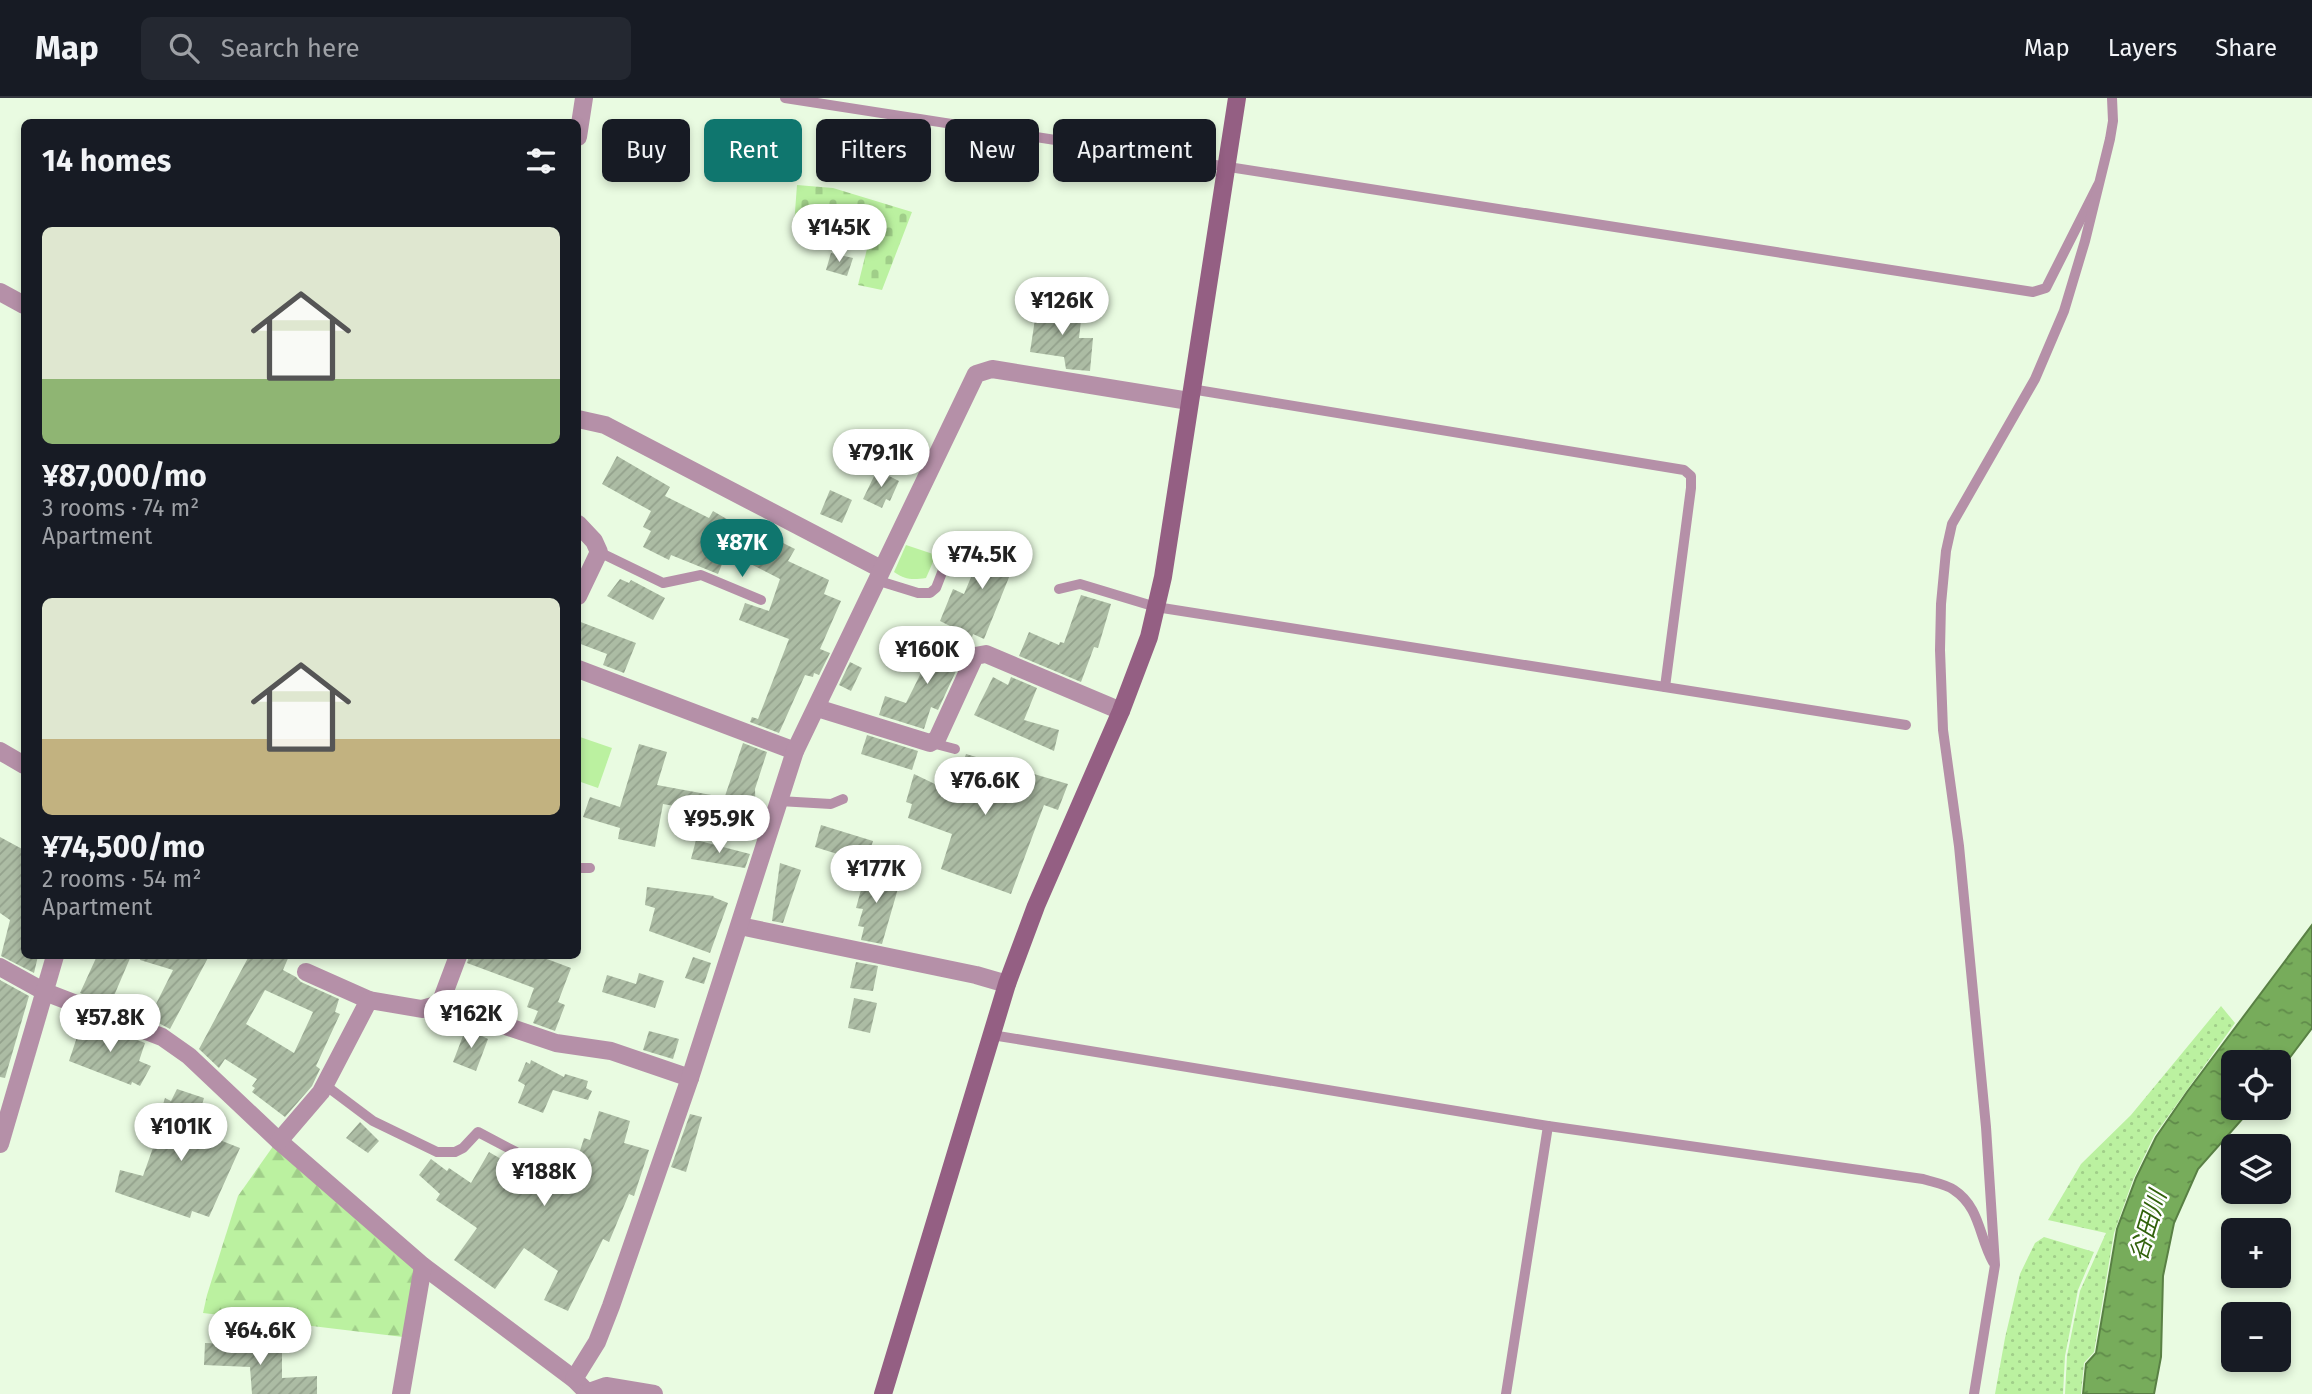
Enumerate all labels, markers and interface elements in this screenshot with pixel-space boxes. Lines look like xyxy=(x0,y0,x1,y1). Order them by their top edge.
search box xyxy=(141,17,631,80)
text: Map xyxy=(35,28,99,68)
icon: search xyxy=(165,29,203,67)
text: Search here xyxy=(221,33,360,64)
text: Map xyxy=(2024,34,2070,62)
text: Layers xyxy=(2108,34,2177,62)
text: Share xyxy=(2215,34,2277,62)
chip: Buy xyxy=(602,119,690,182)
chip: Rent xyxy=(704,119,802,182)
chip: Filters xyxy=(816,119,931,182)
chip: New xyxy=(945,119,1039,182)
chip: Apartment xyxy=(1053,119,1216,182)
icon: filters xyxy=(522,142,560,180)
text: 14 homes xyxy=(42,143,171,179)
pin: ¥145K xyxy=(790,204,888,264)
text: ¥145K xyxy=(808,213,870,241)
icon: home xyxy=(238,273,364,399)
pin: ¥126K xyxy=(1013,278,1111,337)
text: ¥126K xyxy=(1031,286,1093,314)
pin: ¥79.1K xyxy=(824,430,938,489)
text: ¥79.1K xyxy=(849,438,913,466)
text: ¥87,000/mo xyxy=(42,458,207,494)
text: 3 rooms · 74 m² xyxy=(42,494,199,522)
pin: ¥87K xyxy=(701,519,783,579)
text: Apartment xyxy=(42,522,152,550)
text: ¥87K xyxy=(716,528,768,556)
pin: ¥74.5K xyxy=(925,532,1039,591)
text: ¥74.5K xyxy=(948,540,1016,568)
pin: ¥160K xyxy=(878,626,976,686)
text: ¥160K xyxy=(895,635,959,663)
icon: home xyxy=(238,644,364,770)
pin: ¥76.6K xyxy=(928,758,1042,817)
text: ¥76.6K xyxy=(950,766,1020,794)
pin: ¥95.9K xyxy=(662,796,776,855)
text: ¥95.9K xyxy=(684,804,754,832)
text: ¥74,500/mo xyxy=(42,829,205,865)
pin: ¥177K xyxy=(827,846,925,905)
text: ¥177K xyxy=(846,854,906,882)
text: 2 rooms · 54 m² xyxy=(42,865,201,893)
text: Apartment xyxy=(42,893,152,921)
pin: ¥162K xyxy=(422,990,520,1050)
pin: ¥57.8K xyxy=(53,995,167,1054)
text: ¥162K xyxy=(440,999,502,1027)
text: ¥57.8K xyxy=(76,1003,144,1031)
map controls xyxy=(2221,1050,2291,1372)
button: locate xyxy=(2221,1050,2291,1120)
pin: ¥101K xyxy=(132,1104,230,1163)
text: ¥101K xyxy=(150,1112,212,1140)
button: layers xyxy=(2221,1134,2291,1204)
pin: ¥188K xyxy=(495,1148,593,1208)
text: ¥188K xyxy=(512,1157,576,1185)
water label: 谷田川 xyxy=(2124,1185,2173,1265)
button: + xyxy=(2221,1218,2291,1288)
button: − xyxy=(2221,1302,2291,1372)
pin: ¥64.6K xyxy=(203,1308,317,1367)
text: ¥64.6K xyxy=(224,1316,296,1344)

